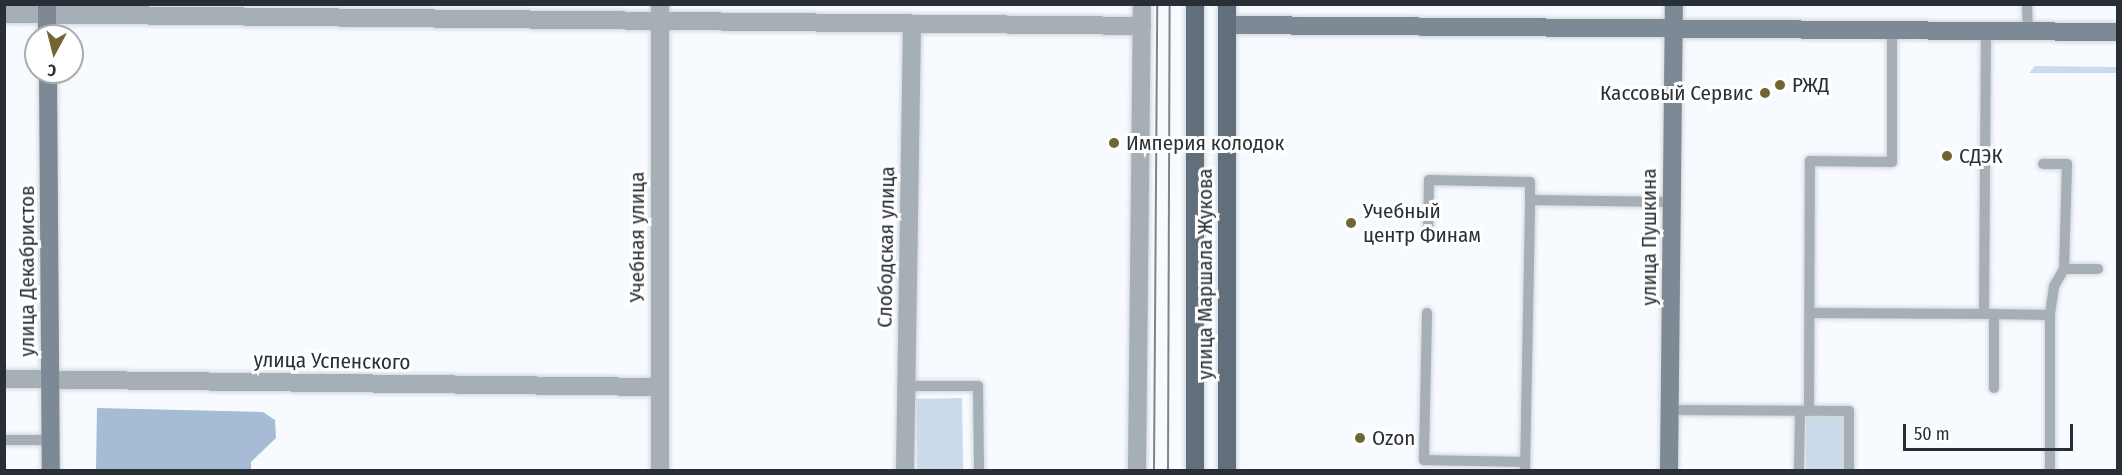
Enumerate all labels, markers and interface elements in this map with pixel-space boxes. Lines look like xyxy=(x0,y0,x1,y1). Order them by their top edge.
north arrow xyxy=(24,24,84,84)
text: С xyxy=(47,60,57,80)
place label: РЖД xyxy=(1792,72,1830,98)
marker: РЖД xyxy=(1773,78,1787,92)
place label: Кассовый Сервис xyxy=(1600,80,1753,106)
marker: Кассовый Сервис xyxy=(1758,86,1772,100)
place label: Империя колодок xyxy=(1126,130,1284,156)
marker: Империя колодок xyxy=(1107,136,1121,150)
place label: СДЭК xyxy=(1959,143,2003,169)
marker: СДЭК xyxy=(1940,149,1954,163)
street label: Слободская улица xyxy=(872,166,900,328)
street label: улица Маршала Жукова xyxy=(1192,168,1218,380)
street label: улица Пушкина xyxy=(1636,168,1662,306)
street label: Учебная улица xyxy=(624,172,650,302)
street label: улица Декабристов xyxy=(14,185,40,357)
place label: Учебный центр Финам xyxy=(1363,198,1481,248)
marker: Учебный центр Финам xyxy=(1344,216,1358,230)
street label: улица Успенского xyxy=(253,347,411,375)
scale bar xyxy=(1906,412,2076,450)
text: 50 m xyxy=(1914,423,1950,445)
place label: Ozon xyxy=(1372,425,1415,451)
marker: Ozon xyxy=(1353,431,1367,445)

